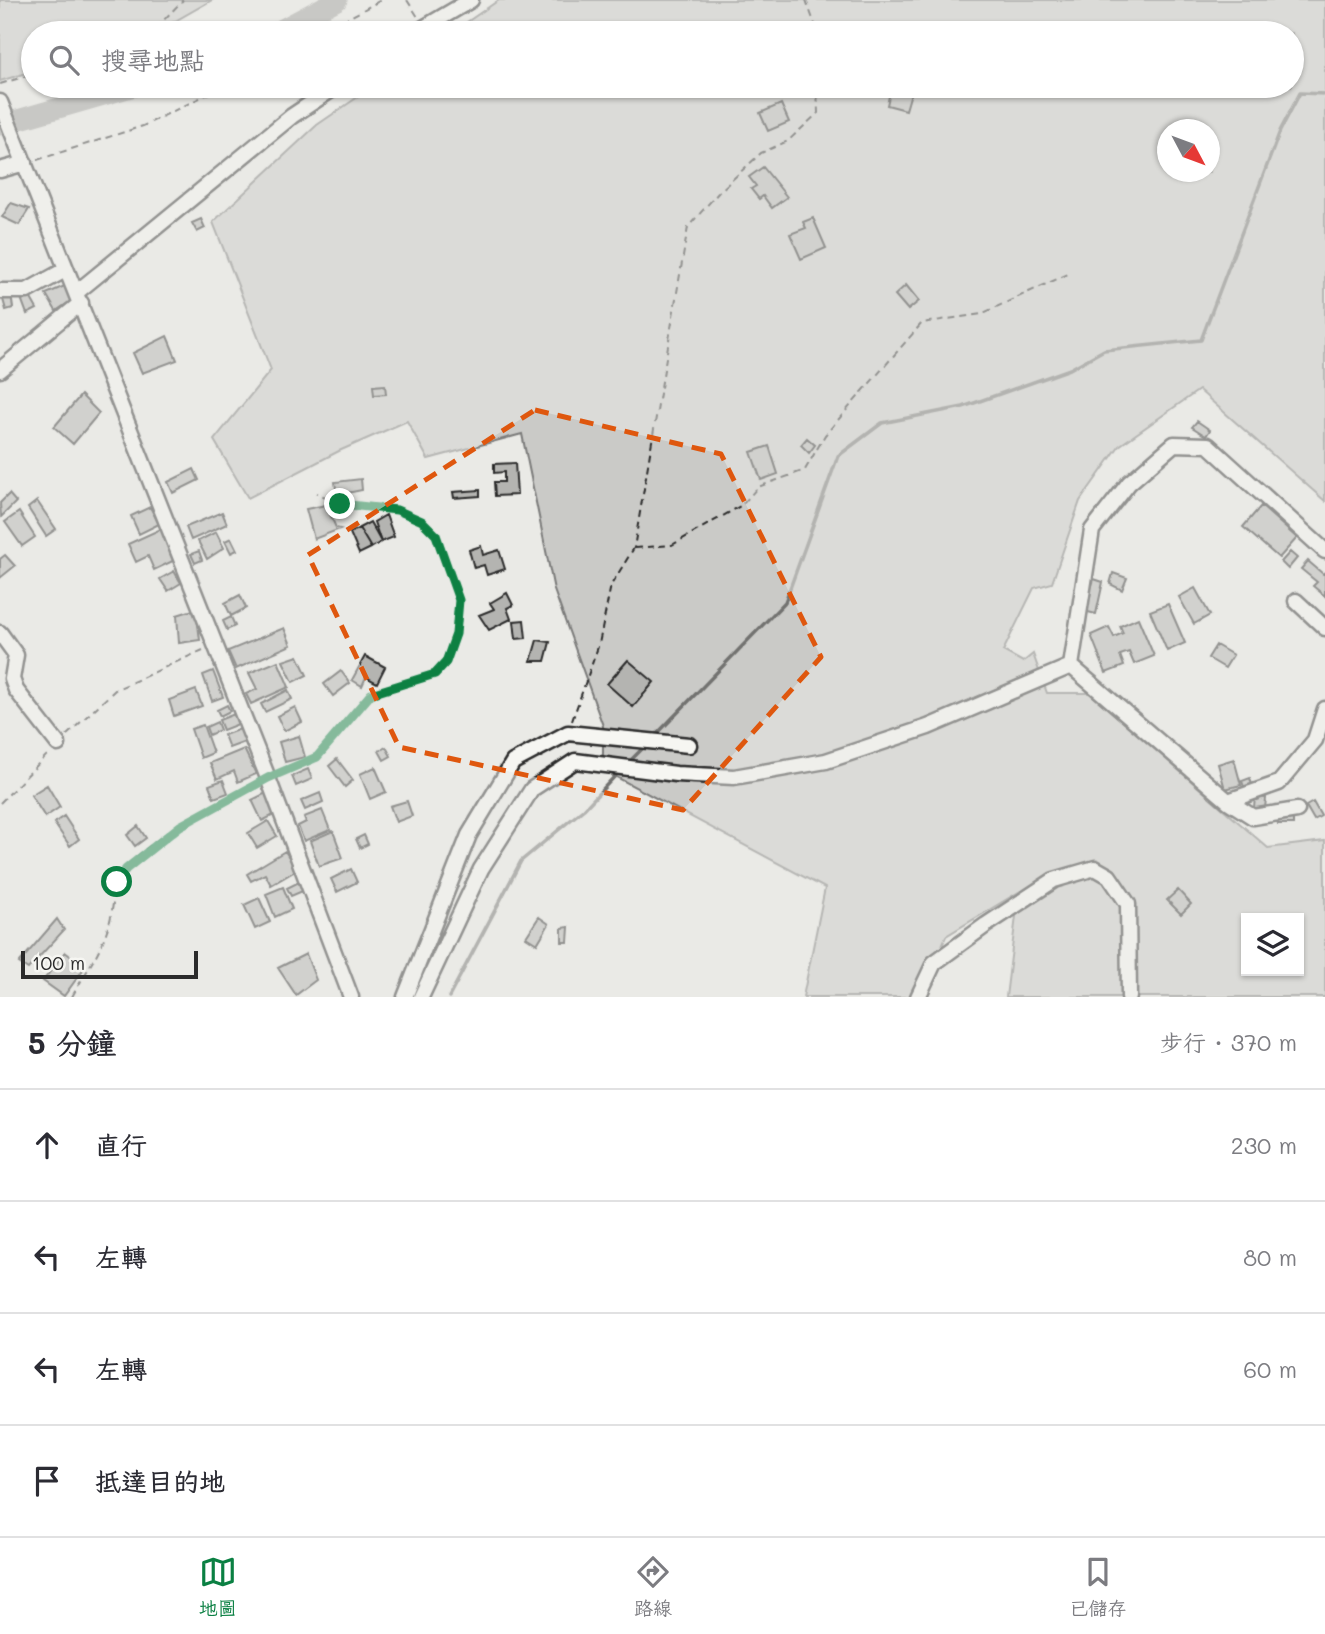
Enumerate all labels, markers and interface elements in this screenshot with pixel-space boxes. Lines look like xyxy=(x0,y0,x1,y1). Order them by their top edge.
search box xyxy=(21,21,1304,98)
icon: search xyxy=(45,41,83,79)
text: 搜尋地點 xyxy=(101,43,205,77)
north arrow xyxy=(1157,119,1220,182)
route end xyxy=(324,488,355,519)
route start xyxy=(101,866,132,897)
map controls xyxy=(1241,913,1304,976)
button: layers xyxy=(1241,913,1304,976)
scale bar xyxy=(21,948,198,980)
text: 100 m xyxy=(32,950,85,975)
text: 5 分鐘 xyxy=(28,1022,116,1062)
text: 步行 · 370 m xyxy=(1160,1027,1297,1057)
icon: ahead xyxy=(28,1126,66,1164)
text: 直行 xyxy=(95,1128,147,1162)
text: 230 m xyxy=(1231,1130,1297,1160)
icon: left xyxy=(28,1238,66,1276)
text: 左轉 xyxy=(95,1240,147,1274)
text: 80 m xyxy=(1243,1242,1297,1272)
icon: left xyxy=(28,1350,66,1388)
text: 左轉 xyxy=(95,1352,147,1386)
text: 60 m xyxy=(1243,1354,1297,1384)
icon: arrive xyxy=(28,1462,66,1500)
text: 抵達目的地 xyxy=(95,1464,225,1498)
tab: 地圖 xyxy=(199,1553,237,1620)
tab: 路線 xyxy=(634,1553,672,1620)
tab: 已儲存 xyxy=(1069,1553,1126,1620)

